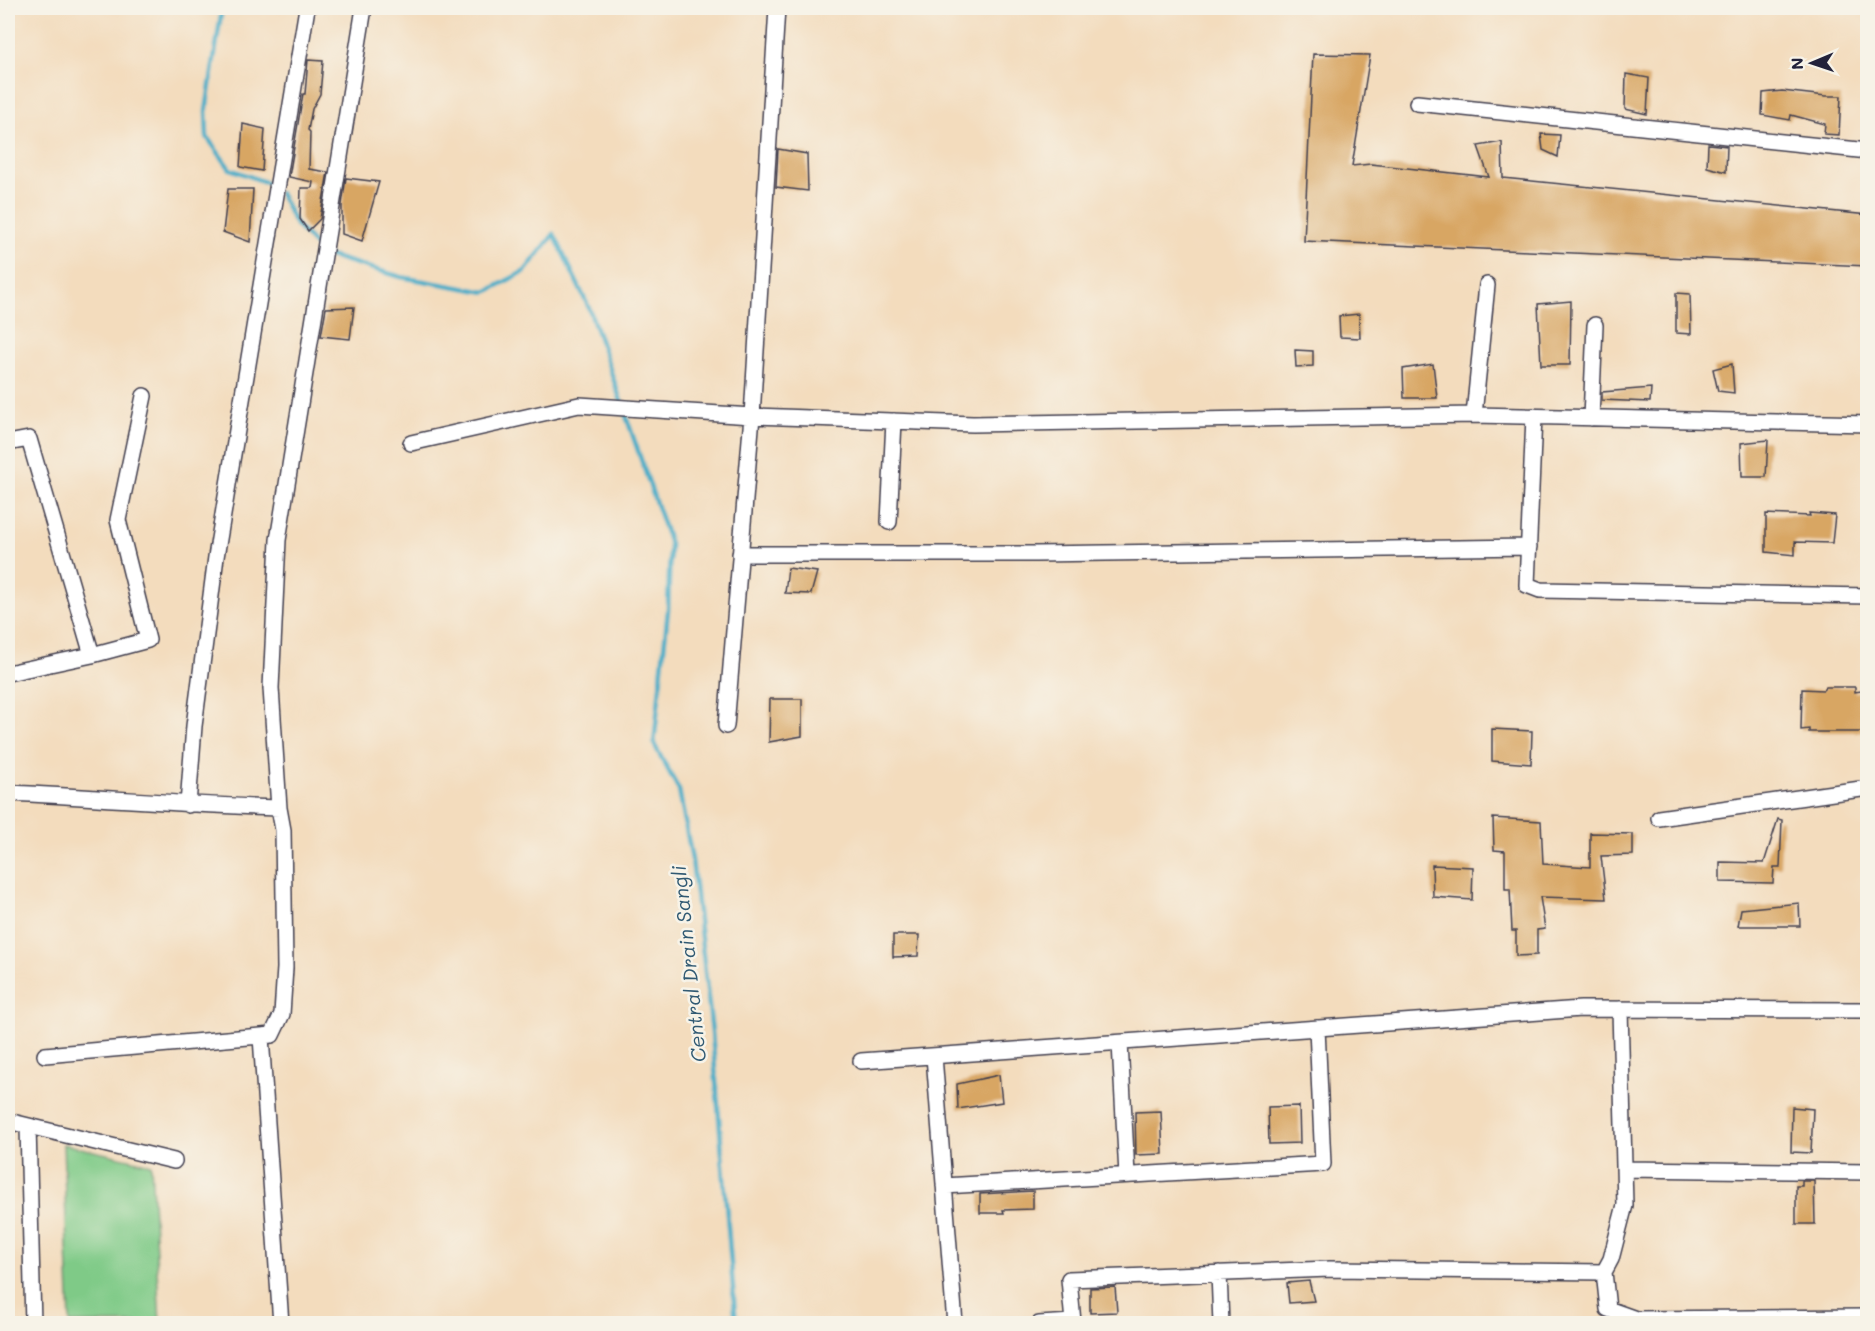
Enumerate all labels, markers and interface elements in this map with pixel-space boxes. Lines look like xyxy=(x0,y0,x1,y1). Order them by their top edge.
north arrow xyxy=(1782,33,1842,93)
text: N xyxy=(1786,57,1807,70)
water label: Central Drain Sangli xyxy=(665,863,711,1064)

